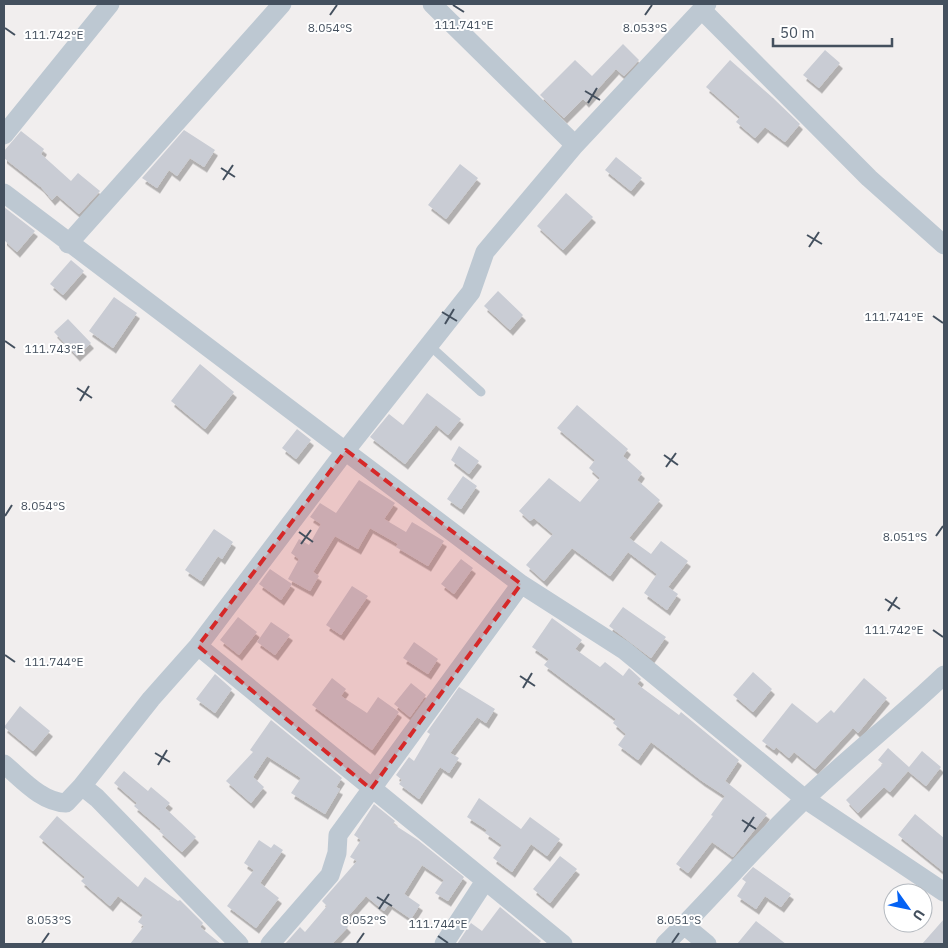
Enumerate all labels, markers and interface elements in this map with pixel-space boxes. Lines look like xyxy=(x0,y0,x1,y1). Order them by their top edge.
scale bar xyxy=(773,15,892,47)
text: 111.741°E xyxy=(434,17,494,32)
text: 8.054°S xyxy=(308,20,352,35)
text: 8.053°S xyxy=(623,20,667,35)
text: 50 m xyxy=(780,23,815,42)
text: 111.742°E xyxy=(24,27,84,42)
text: 111.741°E xyxy=(864,309,924,324)
text: 111.743°E xyxy=(24,341,84,356)
text: 8.054°S xyxy=(21,498,65,513)
text: 8.051°S xyxy=(883,529,927,544)
text: 111.742°E xyxy=(864,622,924,637)
text: 111.744°E xyxy=(24,654,84,669)
north arrow xyxy=(883,883,933,933)
text: U xyxy=(909,906,929,924)
text: 8.053°S xyxy=(27,912,71,927)
text: 8.052°S xyxy=(342,912,386,927)
text: 8.051°S xyxy=(657,912,701,927)
text: 111.744°E xyxy=(408,916,468,931)

